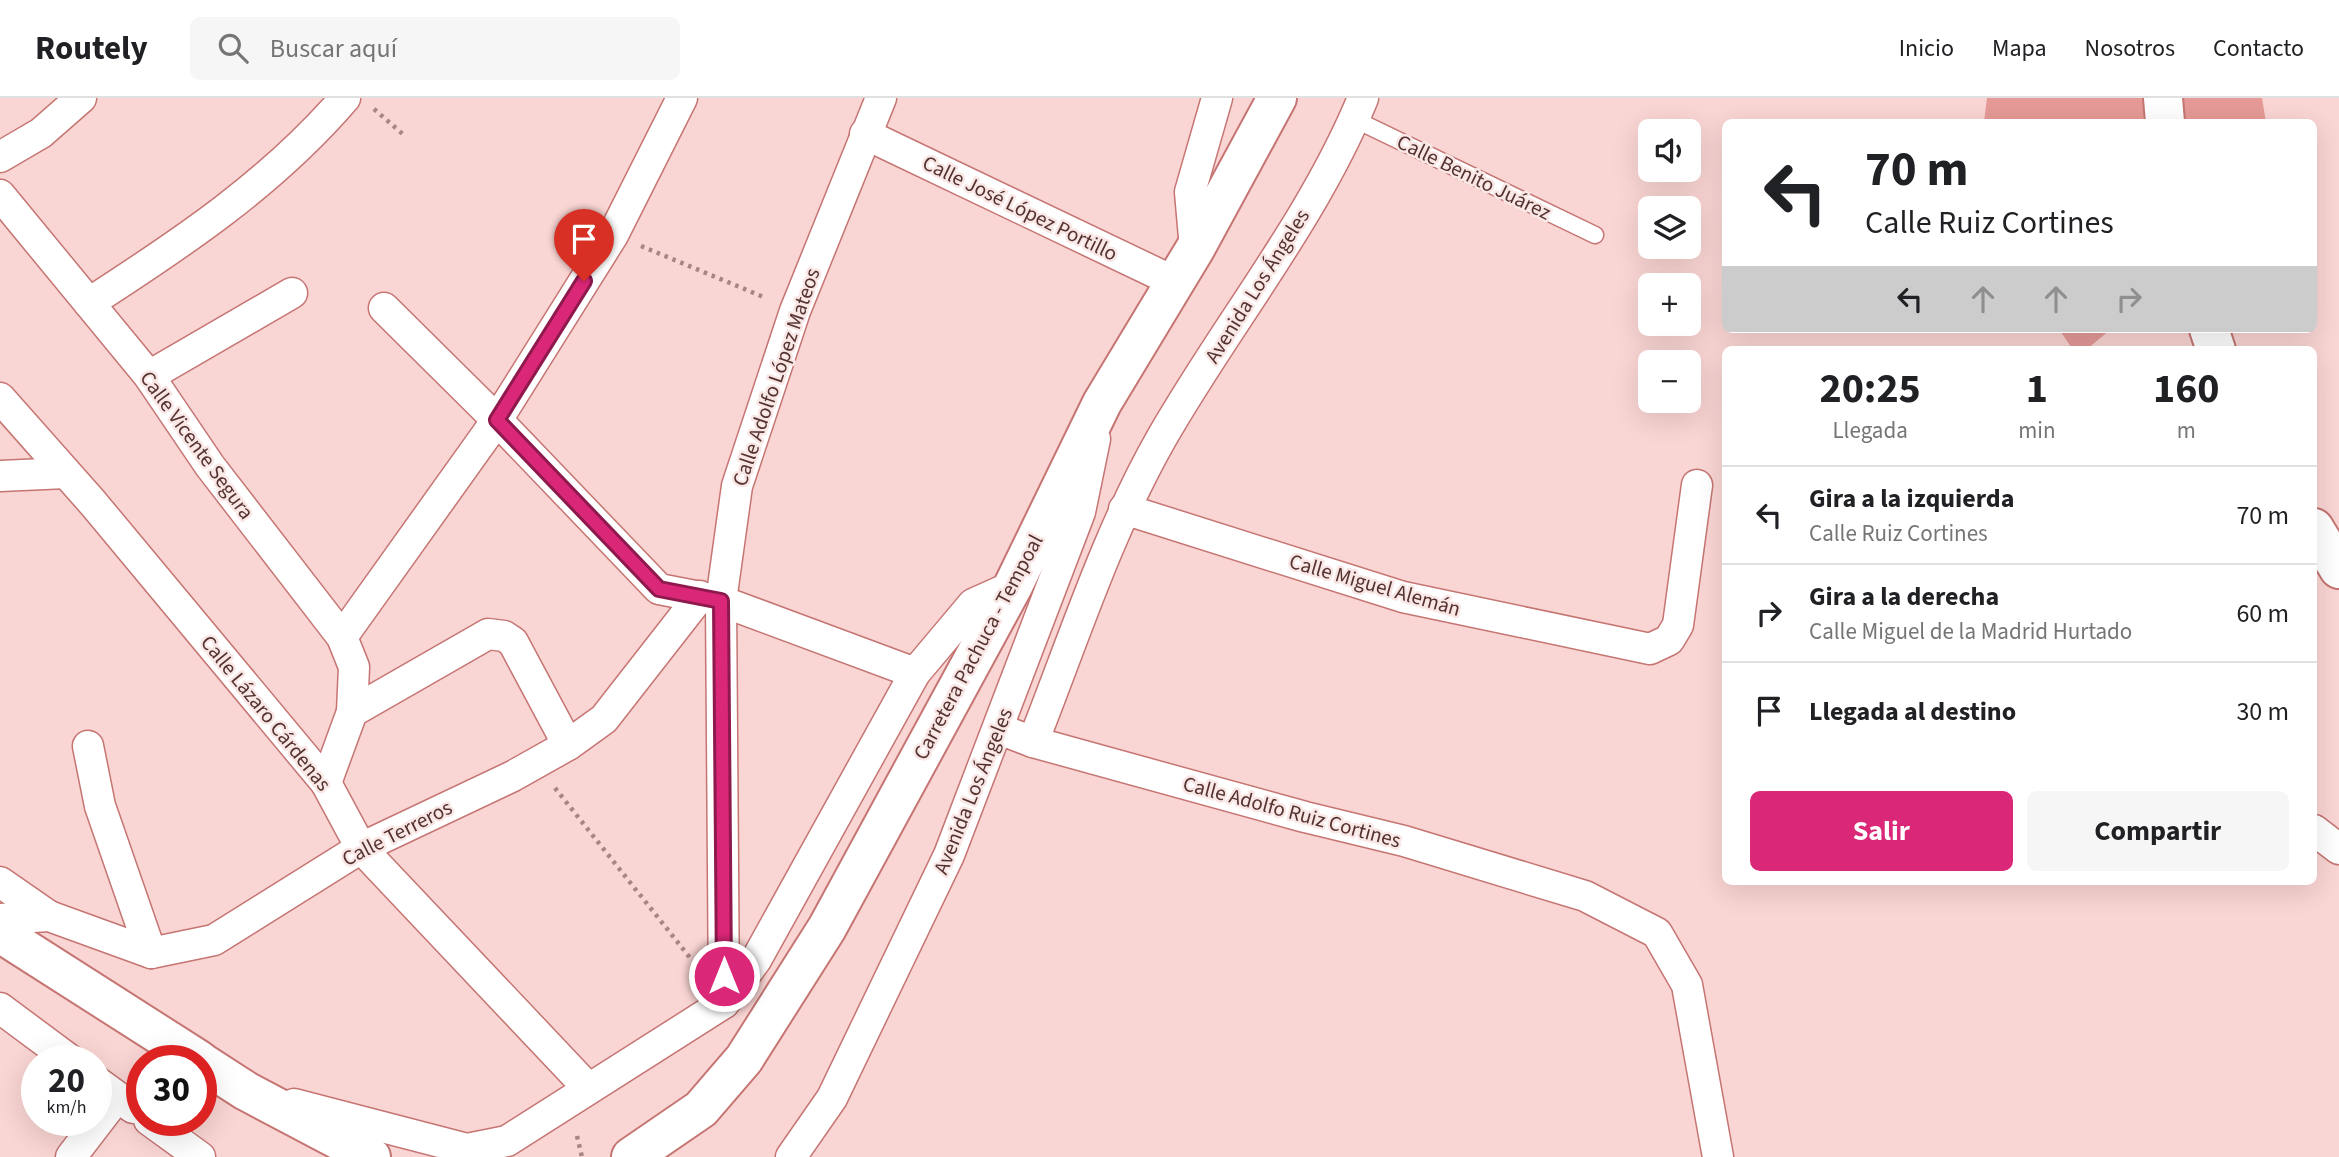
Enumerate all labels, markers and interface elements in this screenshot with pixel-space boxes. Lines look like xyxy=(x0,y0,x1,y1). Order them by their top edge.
search box xyxy=(190,17,680,80)
text: Routely xyxy=(35,25,148,72)
icon: search xyxy=(214,29,252,67)
text: Buscar aquí xyxy=(270,30,397,67)
text: Inicio xyxy=(1899,31,1954,66)
text: Mapa xyxy=(1992,31,2047,66)
text: Nosotros xyxy=(2085,31,2175,66)
text: Contacto xyxy=(2213,31,2304,66)
map controls xyxy=(1638,119,1701,413)
button: sound xyxy=(1638,119,1701,182)
street label: Calle Benito Juárez xyxy=(1392,127,1556,227)
text: 70 m xyxy=(1865,135,1969,205)
icon: left xyxy=(1750,147,1841,238)
street label: Calle José López Portillo xyxy=(917,148,1123,268)
button: layers xyxy=(1638,196,1701,259)
text: Calle Ruiz Cortines xyxy=(1865,200,2114,246)
street label: Avenida Los Ángeles xyxy=(1197,203,1317,369)
pin xyxy=(554,209,614,281)
icon: arrive xyxy=(565,220,603,258)
street label: Calle Adolfo López Mateos xyxy=(725,264,827,490)
button: + xyxy=(1638,273,1701,336)
icon: left xyxy=(1891,280,1929,318)
icon: ahead xyxy=(1964,280,2002,318)
icon: ahead xyxy=(2037,280,2075,318)
icon: right xyxy=(2110,280,2148,318)
button: − xyxy=(1638,350,1701,413)
text: 20:25 xyxy=(1819,359,1921,419)
text: 1 xyxy=(2026,359,2048,419)
text: 160 xyxy=(2153,359,2220,419)
street label: Calle Vicente Segura xyxy=(133,365,261,525)
text: Llegada xyxy=(1832,414,1908,447)
text: min xyxy=(2018,414,2056,447)
text: m xyxy=(2177,414,2196,447)
text: Gira a la izquierda xyxy=(1809,480,2014,517)
icon: left xyxy=(1750,496,1788,534)
text: 70 m xyxy=(2236,497,2289,534)
text: Calle Ruiz Cortines xyxy=(1809,517,1988,550)
street label: Carretera Pachuca - Tempoal xyxy=(906,529,1050,765)
street label: Calle Miguel Alemán xyxy=(1286,546,1464,624)
text: Gira a la derecha xyxy=(1809,578,1999,615)
icon: right xyxy=(1750,594,1788,632)
text: 60 m xyxy=(2236,595,2289,632)
text: Calle Miguel de la Madrid Hurtado xyxy=(1809,615,2132,648)
street label: Calle Lázaro Cárdenas xyxy=(194,629,339,798)
icon: arrive xyxy=(1750,692,1788,730)
text: Llegada al destino xyxy=(1809,693,2016,730)
text: 30 m xyxy=(2236,693,2289,730)
street label: Avenida Los Ángeles xyxy=(926,703,1020,879)
street label: Calle Adolfo Ruiz Cortines xyxy=(1180,768,1404,856)
button: Salir xyxy=(1750,791,2013,871)
button: Compartir xyxy=(2027,791,2289,871)
street label: Calle Terreros xyxy=(337,792,458,874)
position arrow xyxy=(687,939,761,1013)
speed limit sign: 30 xyxy=(126,1045,217,1136)
text: 20 xyxy=(48,1056,85,1106)
text: km/h xyxy=(47,1095,86,1120)

